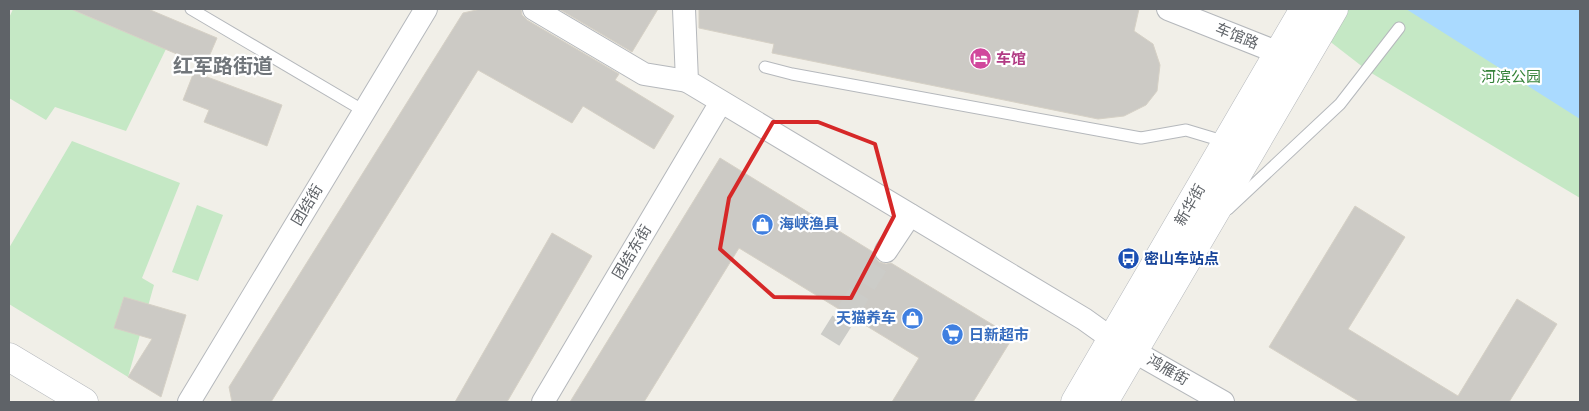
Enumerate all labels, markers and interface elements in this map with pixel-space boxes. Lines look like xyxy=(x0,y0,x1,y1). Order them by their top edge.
street label: 车馆路 xyxy=(1213,19,1261,53)
hotel icon: 车馆 xyxy=(968,47,992,71)
place label: 车馆 xyxy=(996,50,1026,68)
district label: 红军路街道 xyxy=(173,54,273,78)
park label: 河滨公园 xyxy=(1481,68,1541,86)
street label: 团结街 xyxy=(288,181,326,229)
street label: 新华街 xyxy=(1171,181,1209,229)
shop icon: 海峡渔具 xyxy=(751,212,775,236)
place label: 海峡渔具 xyxy=(779,215,839,233)
street label: 团结东街 xyxy=(609,222,655,282)
bus stop icon: 密山车站点 xyxy=(1116,247,1140,271)
place label: 密山车站点 xyxy=(1144,250,1219,268)
shop icon: 天猫养车 xyxy=(900,306,924,330)
place label: 天猫养车 xyxy=(836,309,896,327)
supermarket icon: 日新超市 xyxy=(941,323,965,347)
place label: 日新超市 xyxy=(969,326,1029,344)
street label: 鸿雁街 xyxy=(1144,351,1192,389)

